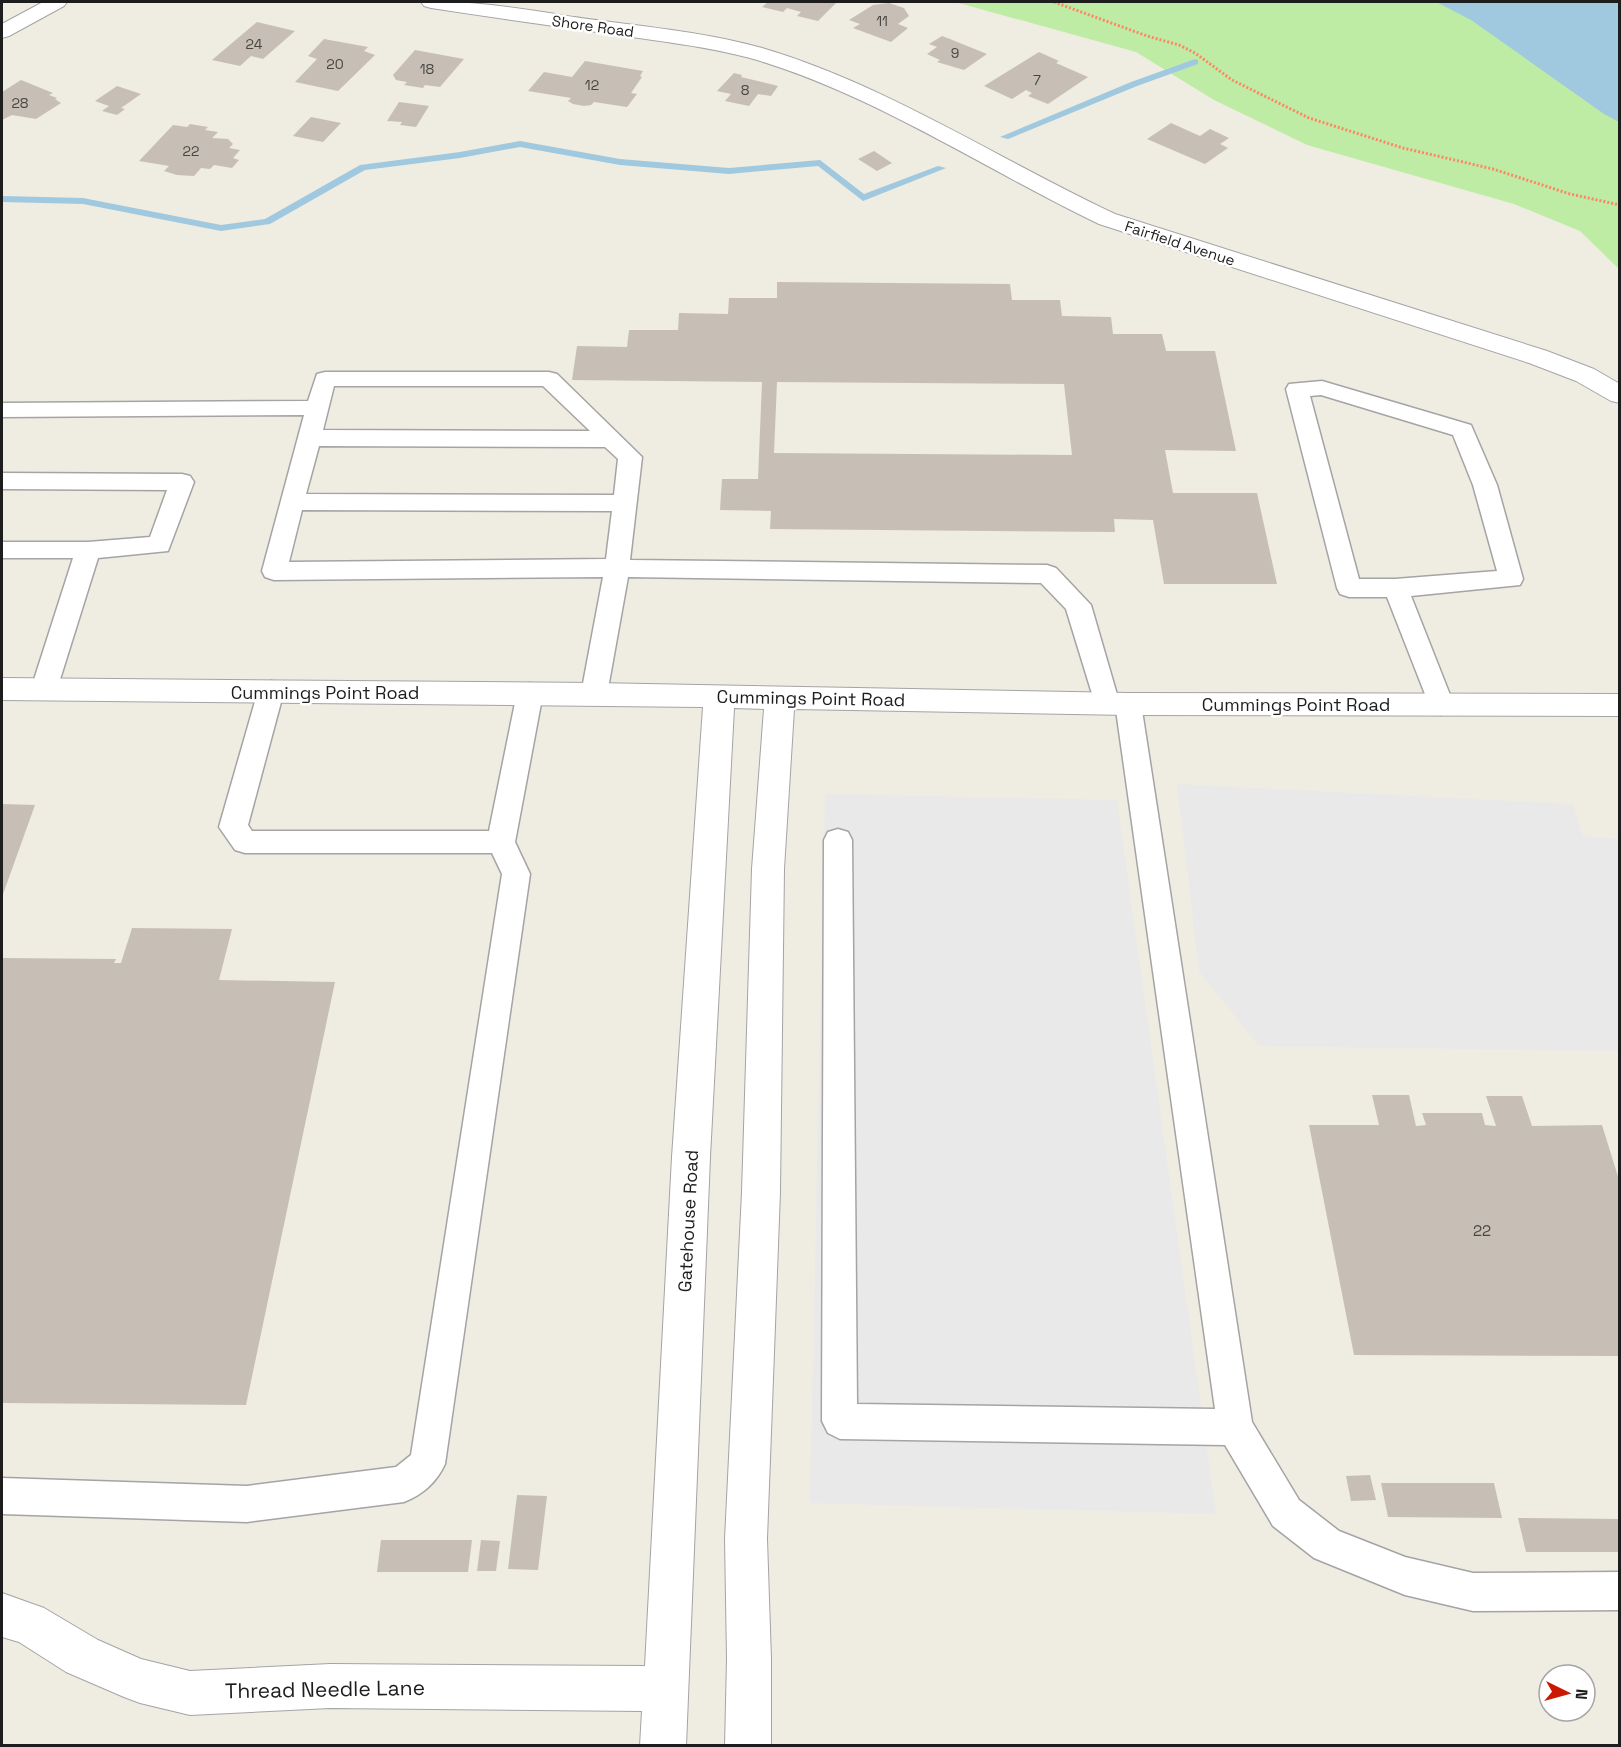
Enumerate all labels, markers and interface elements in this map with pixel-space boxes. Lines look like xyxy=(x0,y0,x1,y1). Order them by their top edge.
street label: Shore Road xyxy=(551,11,635,41)
house number: 11 xyxy=(876,12,888,30)
house number: 24 xyxy=(246,35,263,53)
house number: 9 xyxy=(951,44,959,62)
house number: 20 xyxy=(326,55,344,73)
house number: 18 xyxy=(420,60,435,78)
house number: 7 xyxy=(1033,71,1041,89)
house number: 12 xyxy=(585,76,599,94)
house number: 8 xyxy=(741,81,750,99)
house number: 28 xyxy=(11,94,29,112)
house number: 22 xyxy=(183,142,199,160)
street label: Fairfield Avenue xyxy=(1122,216,1238,270)
street label: Cummings Point Road xyxy=(231,681,419,704)
street label: Cummings Point Road xyxy=(717,685,905,711)
street label: Cummings Point Road xyxy=(1202,693,1390,716)
street label: Gatehouse Road xyxy=(673,1149,703,1293)
house number: 22 xyxy=(1473,1221,1491,1240)
north arrow xyxy=(1537,1663,1597,1723)
street label: Thread Needle Lane xyxy=(225,1674,425,1704)
text: N xyxy=(1571,1688,1592,1701)

